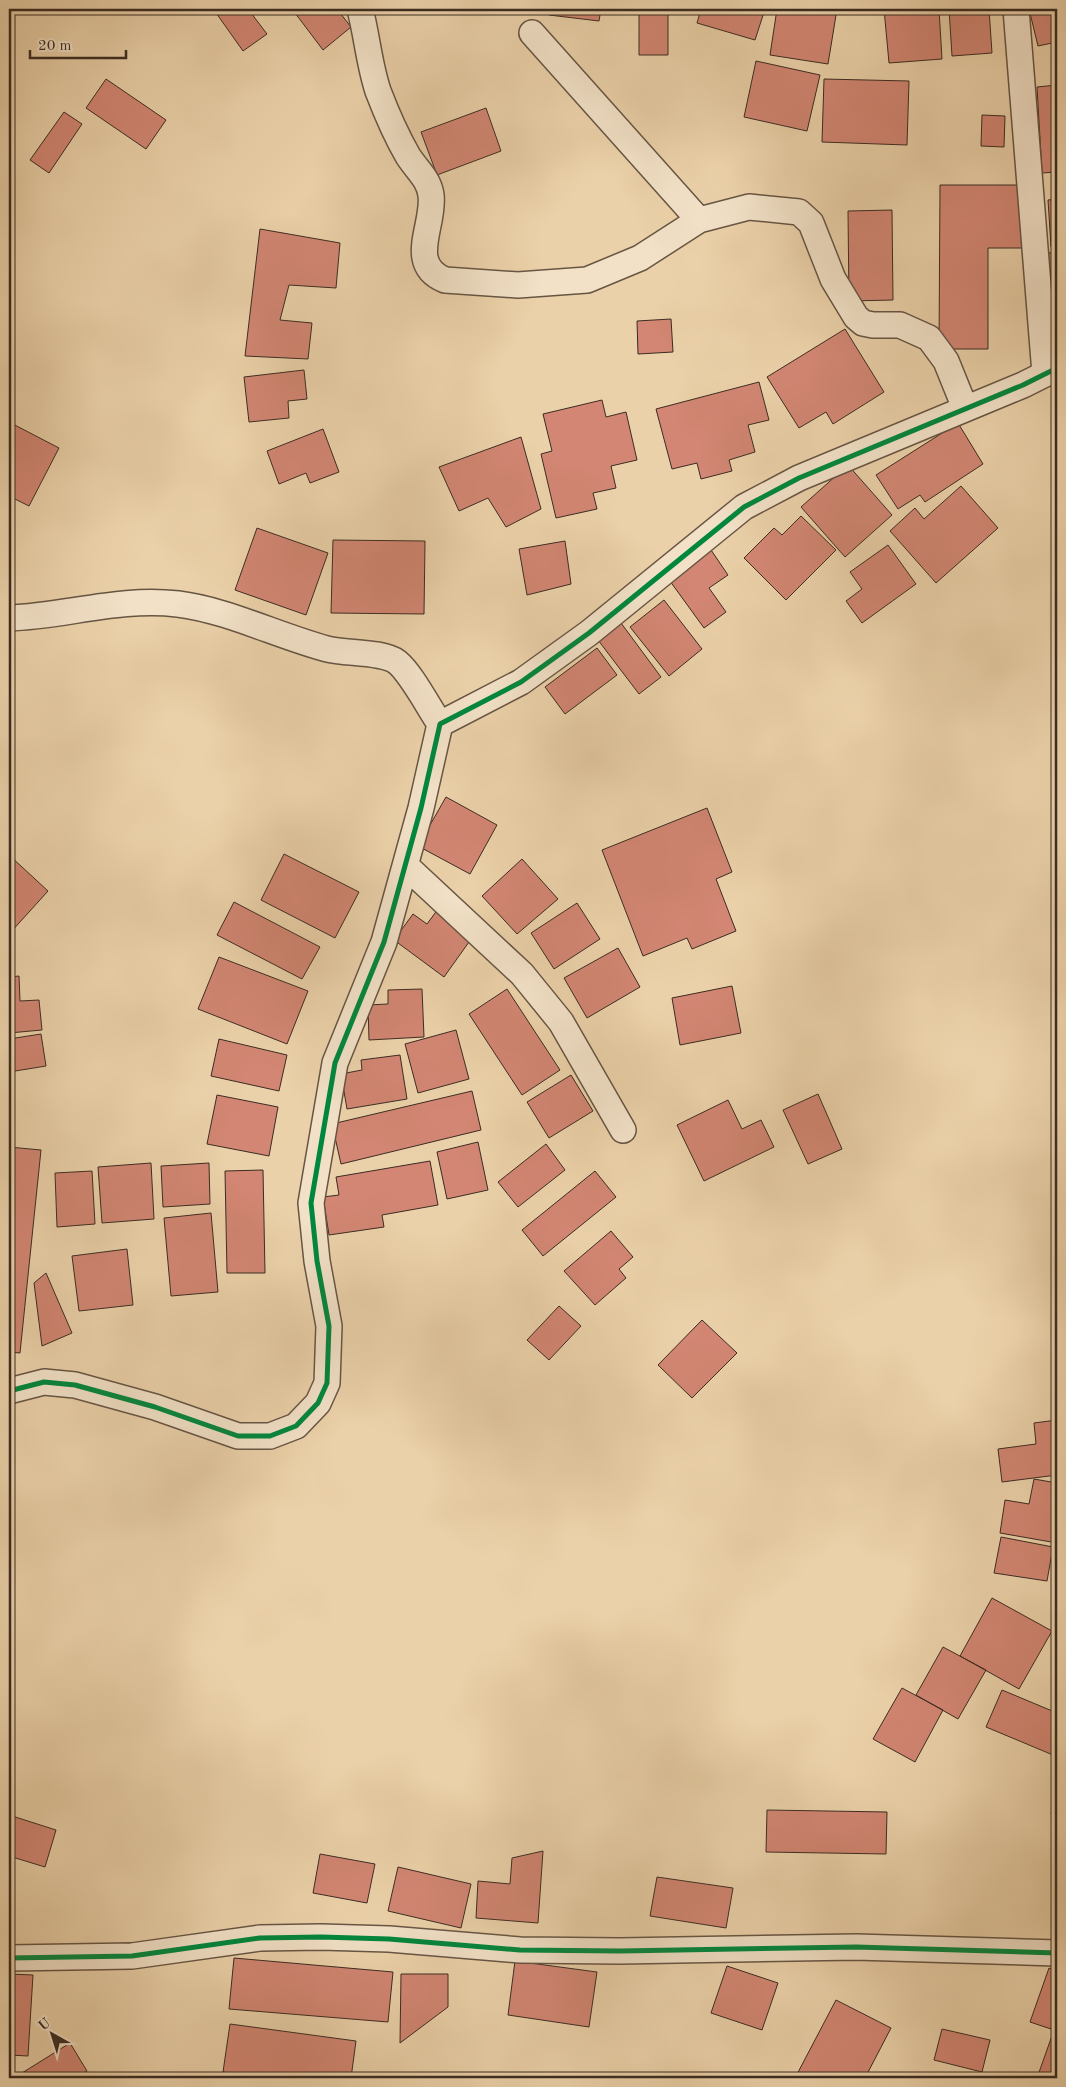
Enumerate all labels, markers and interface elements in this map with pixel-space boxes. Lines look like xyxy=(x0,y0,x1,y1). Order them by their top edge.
scale bar xyxy=(30,28,126,60)
text: 20 m xyxy=(38,39,72,54)
north arrow xyxy=(28,2010,78,2060)
text: U xyxy=(36,2016,53,2034)

